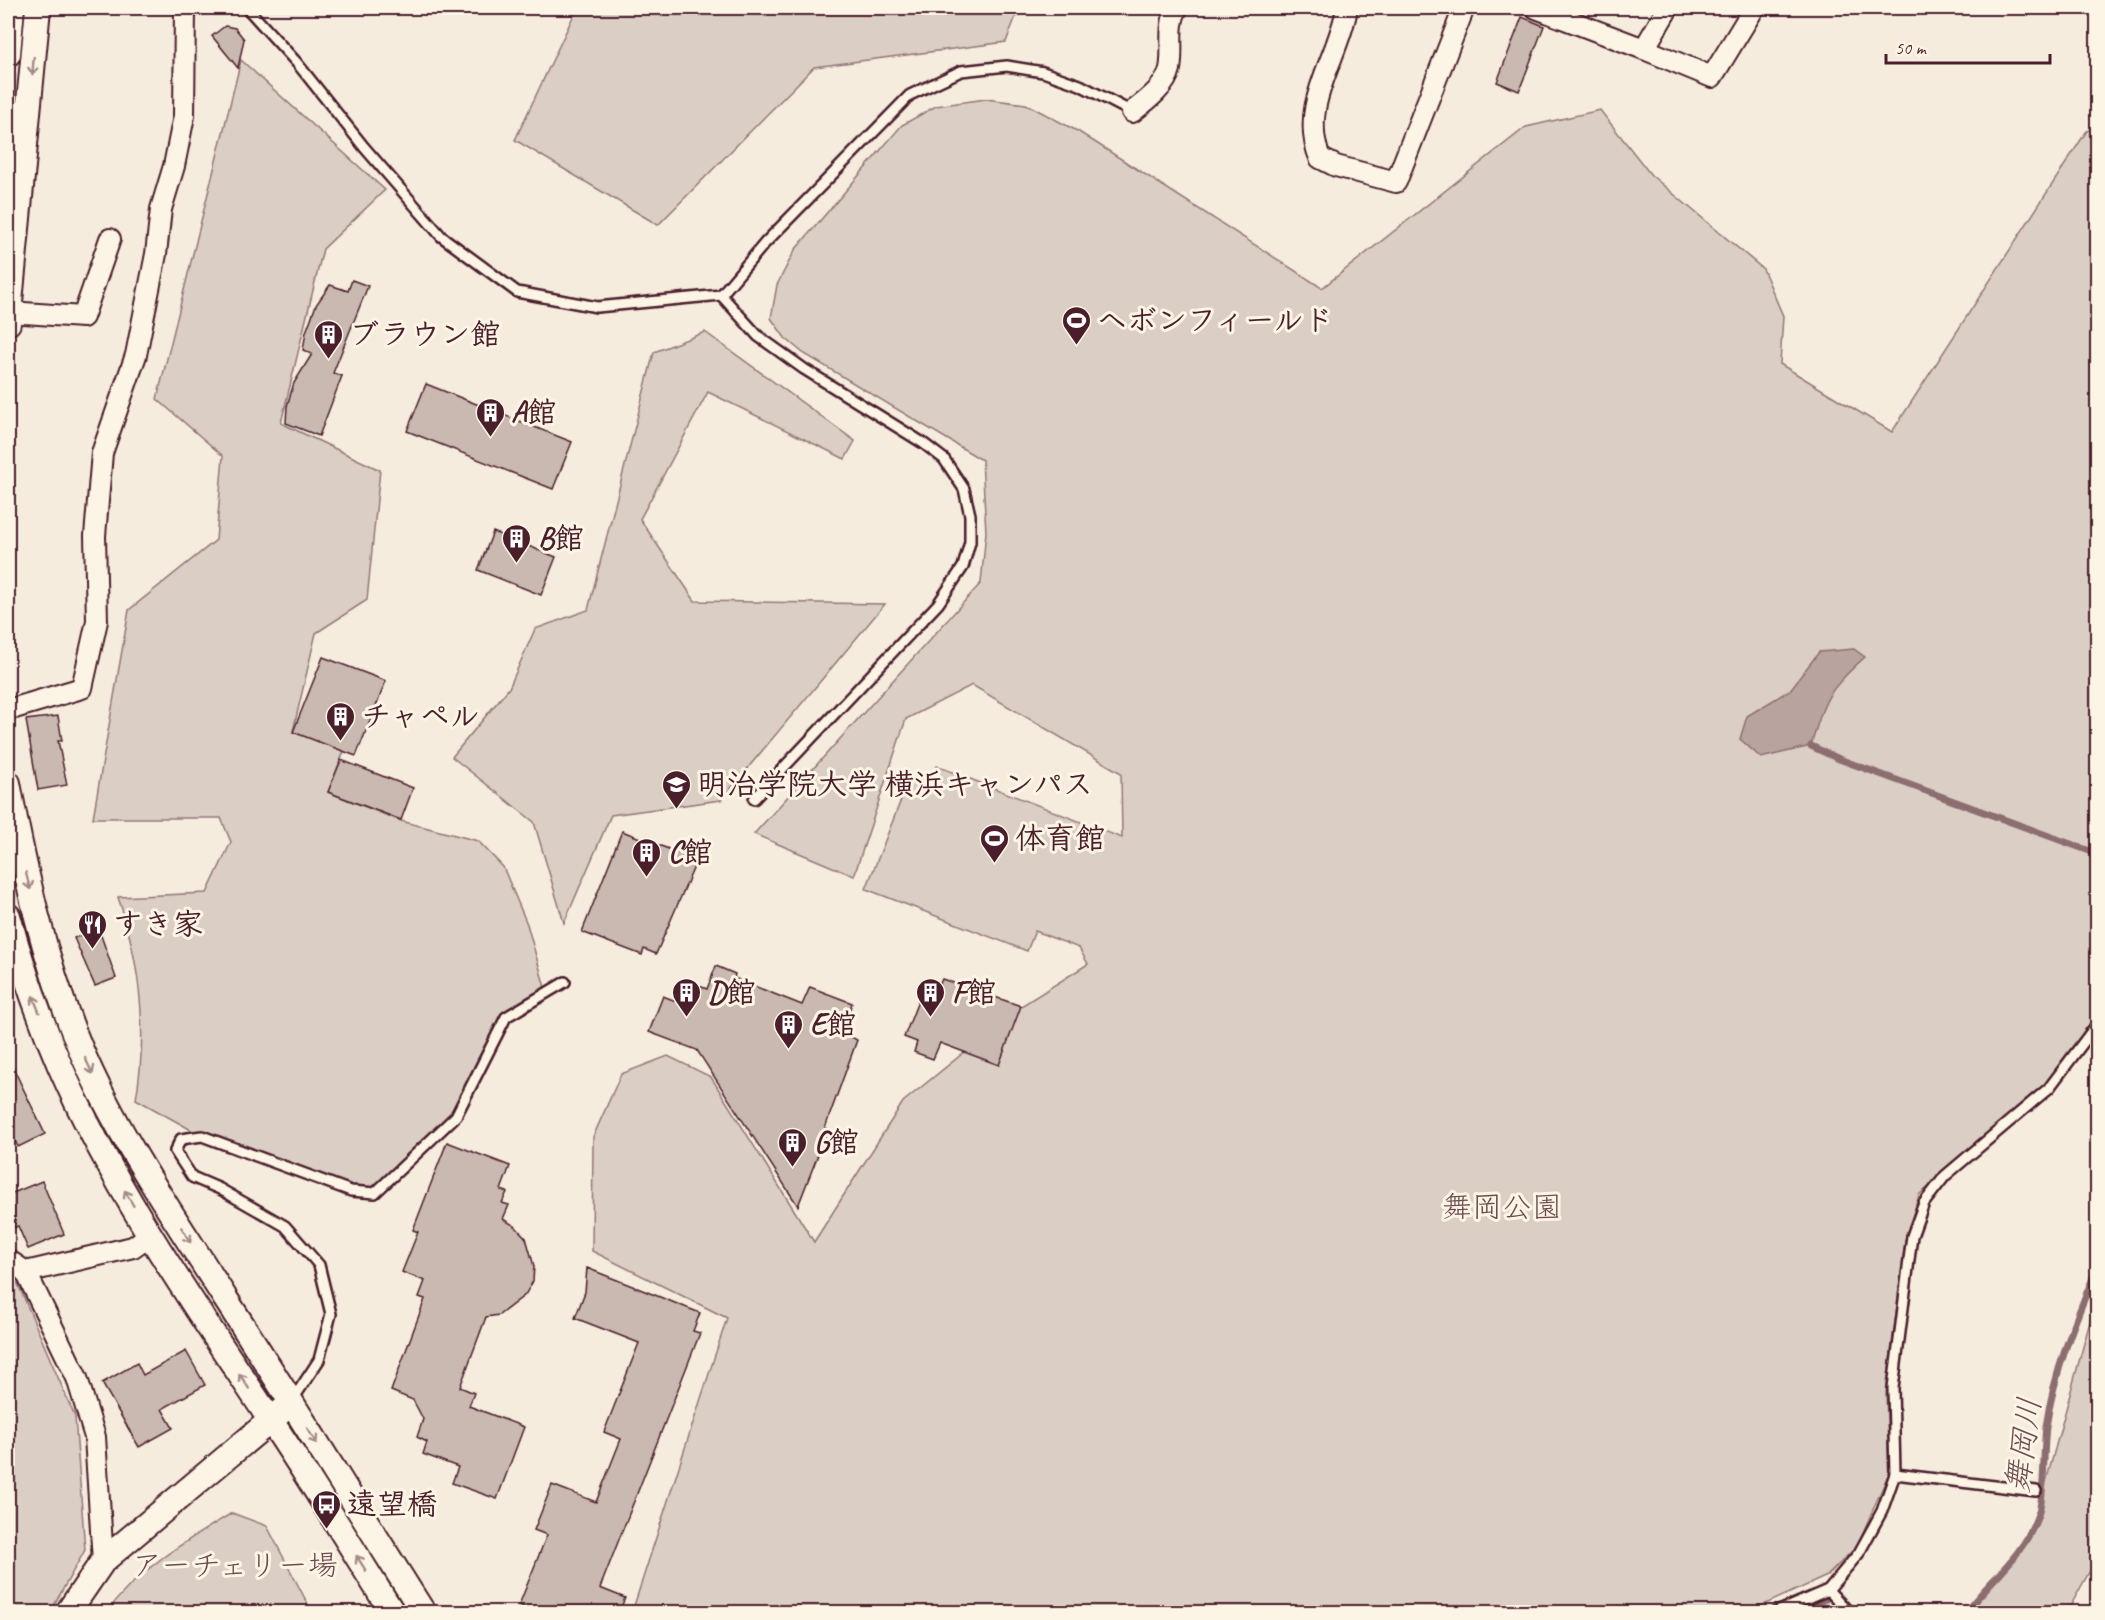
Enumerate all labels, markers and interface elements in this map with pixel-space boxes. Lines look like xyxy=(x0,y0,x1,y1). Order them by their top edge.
scale bar xyxy=(1886,27,2050,65)
text: 50 m xyxy=(1895,37,1928,59)
one-way arrow xyxy=(27,55,38,75)
place label: ヘボンフィールド xyxy=(1097,301,1333,339)
sports icon: ヘボンフィールド xyxy=(1060,304,1092,346)
place label: ブラウン館 xyxy=(349,315,500,353)
building icon: ブラウン館 xyxy=(312,318,344,360)
place label: A館 xyxy=(511,393,556,431)
building icon: A館 xyxy=(474,396,506,438)
place label: B館 xyxy=(538,519,584,557)
building icon: B館 xyxy=(501,522,533,564)
place label: チャペル xyxy=(361,697,480,735)
building icon: チャペル xyxy=(324,700,356,742)
place label: 明治学院大学 横浜キャンパス xyxy=(697,765,1093,803)
school or university icon: 明治学院大学 横浜キャンパス xyxy=(660,768,692,810)
place label: 体育館 xyxy=(1015,819,1105,857)
sports icon: 体育館 xyxy=(978,822,1010,864)
place label: C館 xyxy=(668,833,712,871)
building icon: C館 xyxy=(631,836,663,878)
one-way arrow xyxy=(23,871,34,890)
place label: すき家 xyxy=(113,905,203,943)
restaurant icon: すき家 xyxy=(76,908,108,950)
place label: D館 xyxy=(708,973,756,1011)
place label: F館 xyxy=(952,973,996,1011)
building icon: D館 xyxy=(671,976,703,1018)
building icon: F館 xyxy=(915,976,947,1018)
one-way arrow xyxy=(30,995,41,1014)
place label: E館 xyxy=(810,1005,856,1043)
building icon: E館 xyxy=(773,1008,805,1050)
one-way arrow xyxy=(84,1057,96,1075)
place label: G館 xyxy=(814,1123,859,1161)
building icon: G館 xyxy=(777,1126,809,1168)
park label: 舞岡公園 xyxy=(1442,1188,1562,1226)
one-way arrow xyxy=(123,1190,135,1207)
one-way arrow xyxy=(181,1226,193,1243)
one-way arrow xyxy=(238,1373,250,1390)
water label: 舞岡川 xyxy=(1997,1395,2050,1495)
one-way arrow xyxy=(306,1427,318,1444)
place label: 遠望橋 xyxy=(347,1485,437,1523)
bus stop icon: 遠望橋 xyxy=(310,1488,342,1530)
park label: アーチェリー場 xyxy=(132,1546,338,1584)
one-way arrow xyxy=(354,1555,366,1572)

